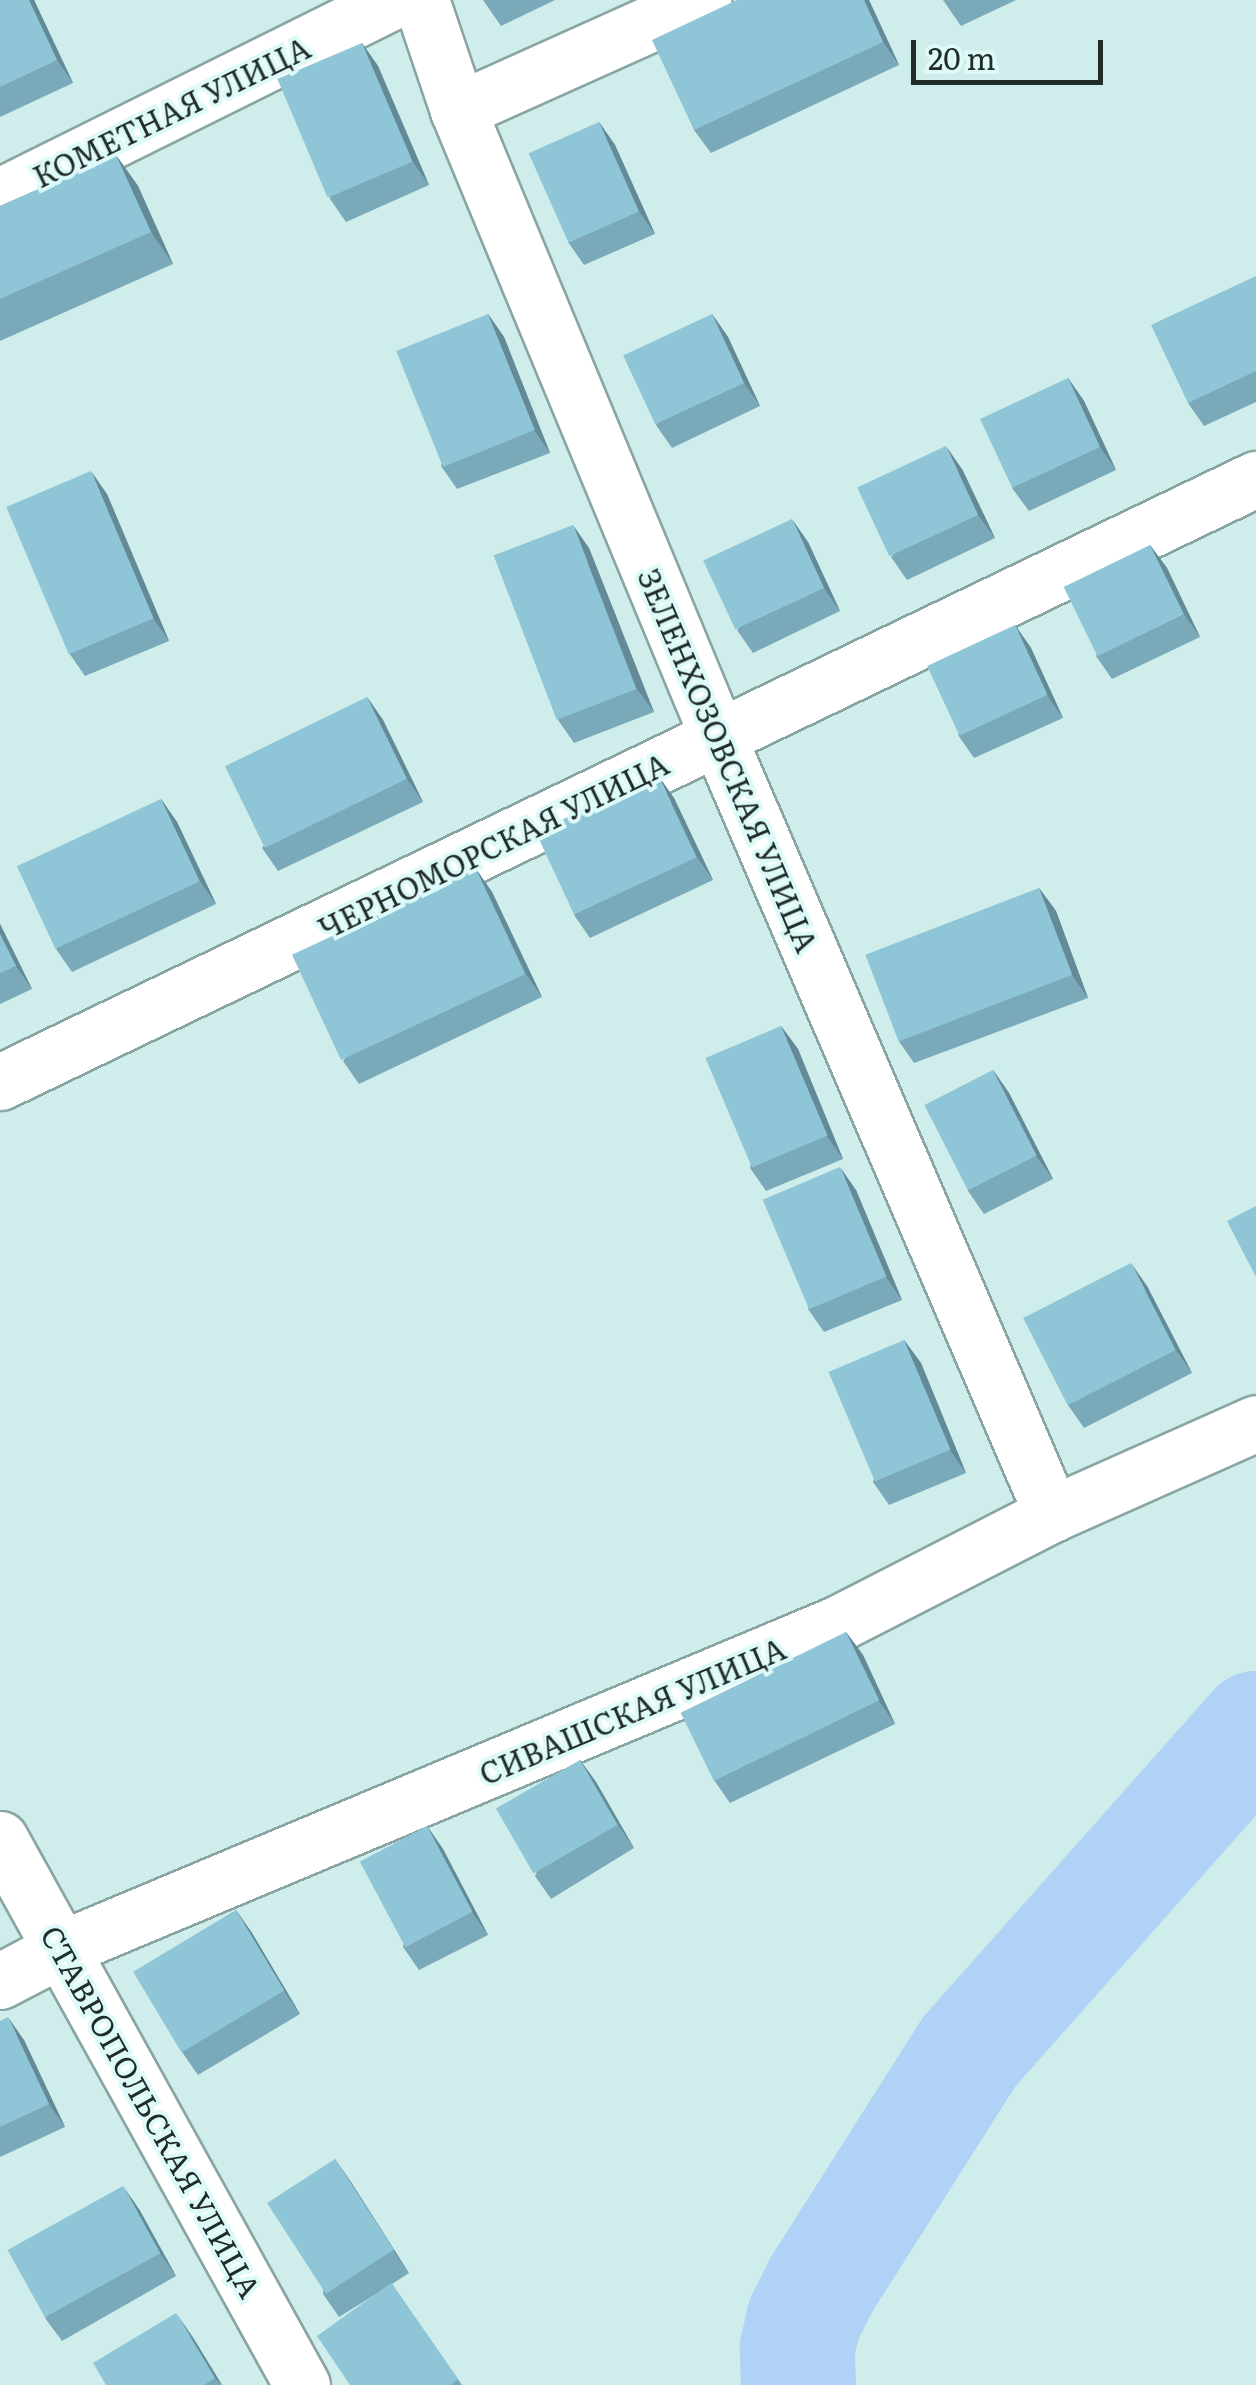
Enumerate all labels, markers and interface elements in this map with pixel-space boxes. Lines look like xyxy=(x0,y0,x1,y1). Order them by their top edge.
scale bar xyxy=(916,20,1108,82)
street label: КОМЕТНАЯ УЛИЦА xyxy=(27,28,315,194)
text: 20 m xyxy=(928,35,996,79)
street label: ЗЕЛЕНХОЗОВСКАЯ УЛИЦА xyxy=(632,563,826,957)
street label: ЧЕРНОМОРСКАЯ УЛИЦА xyxy=(312,744,674,946)
street label: СИВАШСКАЯ УЛИЦА xyxy=(474,1629,790,1791)
street label: СТАВРОПОЛЬСКАЯ УЛИЦА xyxy=(35,1919,269,2303)

